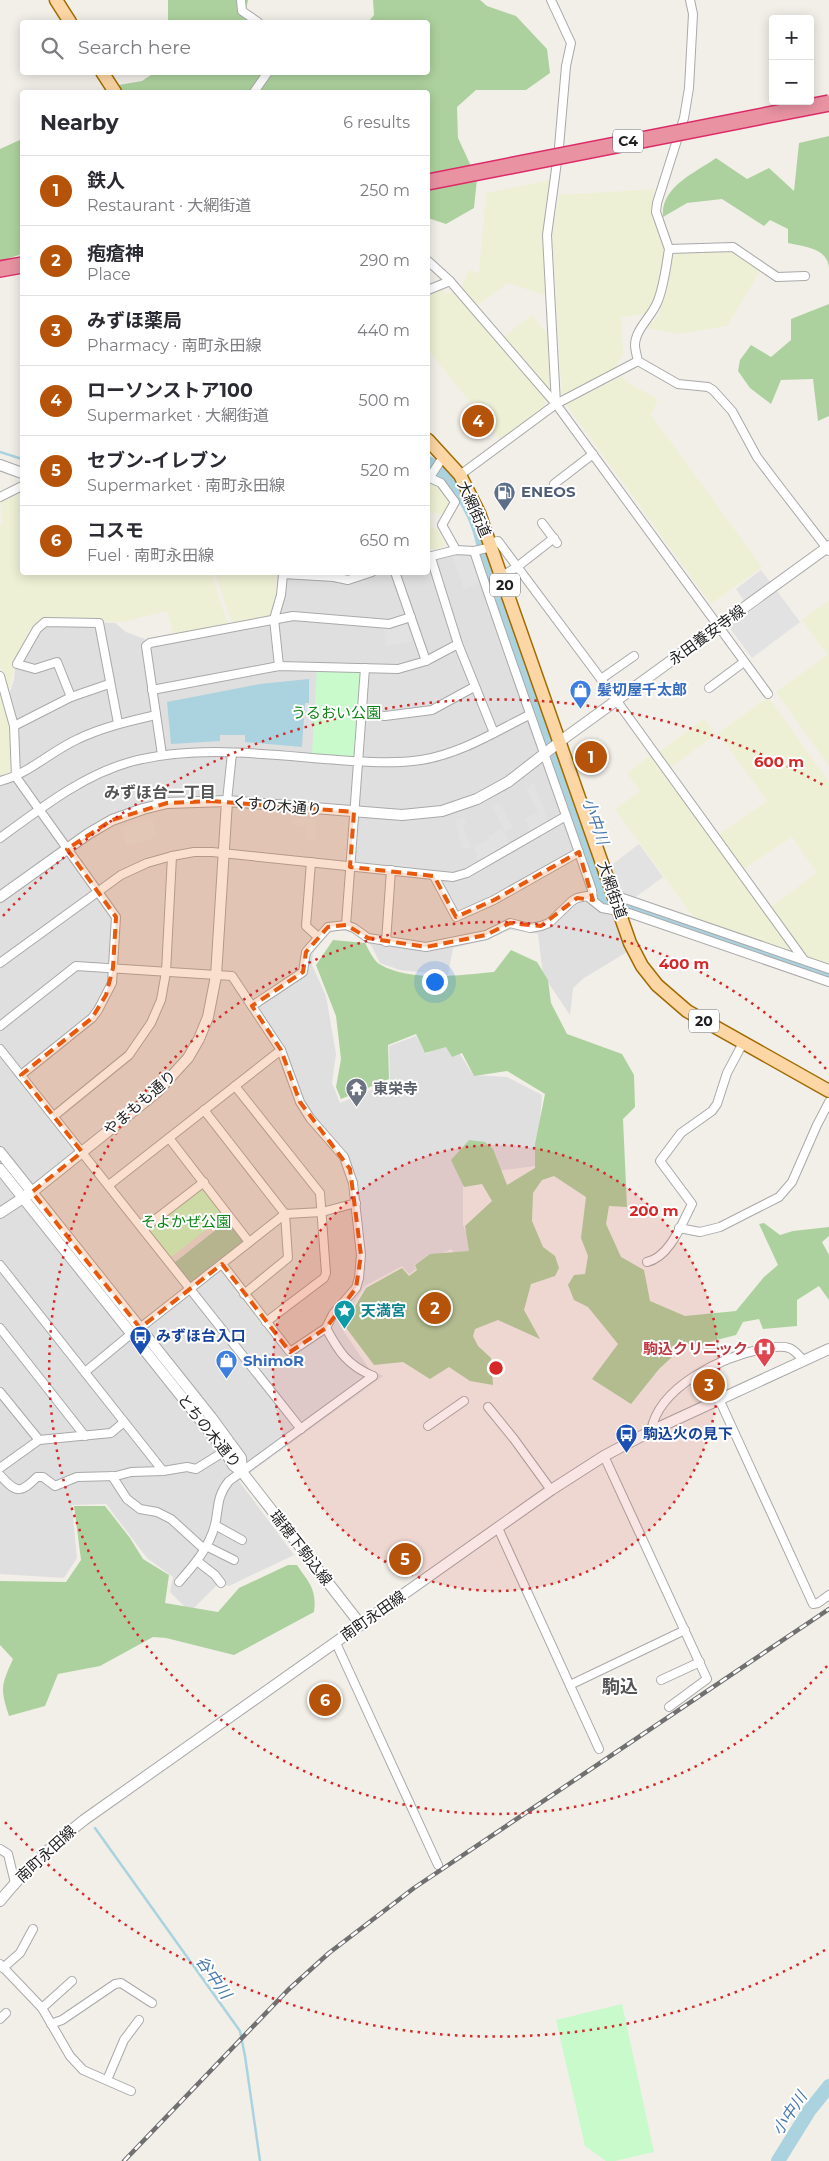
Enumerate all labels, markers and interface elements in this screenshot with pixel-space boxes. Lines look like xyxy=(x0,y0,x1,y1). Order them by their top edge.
map controls xyxy=(769,15,814,105)
button: + xyxy=(769,15,814,60)
search box xyxy=(20,20,430,75)
icon: search xyxy=(38,34,66,62)
text: Search here xyxy=(78,36,191,59)
button: − xyxy=(769,60,814,105)
text: Nearby xyxy=(40,110,119,135)
text: 6 results xyxy=(343,113,410,132)
road number: C4 xyxy=(613,130,643,152)
text: 鉄人 xyxy=(87,169,125,192)
text: 1 xyxy=(53,181,59,200)
text: 250 m xyxy=(360,181,410,200)
text: Restaurant · 大網街道 xyxy=(87,196,251,215)
text: 疱瘡神 xyxy=(87,242,144,265)
text: 2 xyxy=(51,251,61,270)
text: 290 m xyxy=(359,251,410,270)
text: Place xyxy=(87,265,131,284)
text: みずほ薬局 xyxy=(87,309,182,332)
text: 3 xyxy=(51,321,61,340)
text: 440 m xyxy=(357,321,410,340)
text: Pharmacy · 南町永田線 xyxy=(87,336,261,355)
text: ローソンストア100 xyxy=(87,379,253,402)
text: 4 xyxy=(50,391,62,410)
text: 500 m xyxy=(359,391,410,410)
pin: 4 xyxy=(462,402,494,440)
text: Supermarket · 大網街道 xyxy=(87,406,269,425)
text: セブン-イレブン xyxy=(87,449,227,472)
text: 5 xyxy=(51,461,61,480)
text: 520 m xyxy=(360,461,410,480)
text: Supermarket · 南町永田線 xyxy=(87,476,285,495)
street label: 大網街道 xyxy=(454,478,495,540)
fuel station icon: ENEOS xyxy=(493,480,517,511)
place label: ENEOS xyxy=(521,482,576,501)
text: コスモ xyxy=(87,519,144,542)
text: 6 xyxy=(51,531,61,550)
text: 650 m xyxy=(359,531,410,550)
text: Fuel · 南町永田線 xyxy=(87,546,214,565)
road number: 20 xyxy=(490,574,520,596)
street label: 永田養安寺線 xyxy=(665,600,749,669)
shop icon: 髪切屋千太郎 xyxy=(569,678,593,709)
place label: 髪切屋千太郎 xyxy=(597,680,687,699)
park label: うるおい公園 xyxy=(291,703,381,722)
pin: 1 xyxy=(575,738,607,776)
text: 600 m xyxy=(754,752,804,771)
district label: みずほ台一丁目 xyxy=(104,783,216,802)
street label: くすの木通り xyxy=(231,792,323,819)
water label: 小中川 xyxy=(579,795,613,849)
street label: 大網街道 xyxy=(594,858,631,921)
text: 400 m xyxy=(659,954,709,973)
your location xyxy=(422,969,448,995)
road number: 20 xyxy=(689,1009,719,1032)
street label: やまもも通り xyxy=(99,1066,180,1139)
temple icon: 東栄寺 xyxy=(345,1077,369,1108)
place label: 東栄寺 xyxy=(373,1079,418,1098)
text: 200 m xyxy=(629,1201,679,1220)
park label: そよかぜ公園 xyxy=(141,1212,231,1231)
pin: 2 xyxy=(419,1289,451,1327)
place icon: 天満宮 xyxy=(333,1299,357,1330)
place label: 天満宮 xyxy=(361,1301,406,1320)
bus stop icon: みずほ台入口 xyxy=(128,1324,152,1355)
place label: みずほ台入口 xyxy=(156,1326,246,1345)
hospital icon: 駒込クリニック xyxy=(752,1337,776,1368)
place label: 駒込クリニック xyxy=(643,1339,748,1358)
shop icon: ShimoR xyxy=(215,1349,239,1380)
place label: ShimoR xyxy=(243,1351,304,1370)
centre of rings xyxy=(487,1359,505,1377)
pin: 3 xyxy=(693,1366,725,1404)
street label: とちの木通り xyxy=(174,1390,245,1472)
bus stop icon: 駒込火の見下 xyxy=(615,1422,639,1453)
place label: 駒込火の見下 xyxy=(643,1424,733,1443)
street label: 瑞穂下駒込線 xyxy=(266,1506,337,1589)
pin: 5 xyxy=(389,1540,421,1578)
street label: 南町永田線 xyxy=(337,1586,409,1645)
district label: 駒込 xyxy=(602,1676,638,1698)
pin: 6 xyxy=(309,1681,341,1719)
street label: 南町永田線 xyxy=(12,1821,80,1886)
water label: 谷中川 xyxy=(192,1952,236,2004)
water label: 小中川 xyxy=(768,2086,812,2138)

